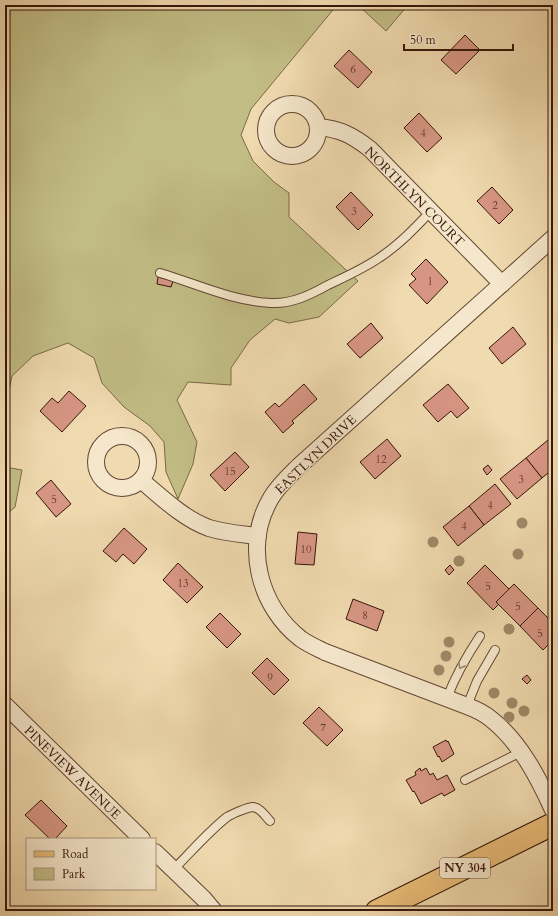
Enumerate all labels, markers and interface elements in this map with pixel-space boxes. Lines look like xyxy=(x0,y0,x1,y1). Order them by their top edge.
scale bar xyxy=(404,26,513,52)
text: 50 m xyxy=(410,32,437,48)
house number: 6 xyxy=(350,62,356,77)
house number: 4 xyxy=(420,126,426,141)
street label: NORTHLYN COURT xyxy=(360,143,468,251)
house number: 2 xyxy=(492,198,498,213)
house number: 3 xyxy=(351,204,357,219)
house number: 1 xyxy=(427,274,433,289)
street label: EASTLYN DRIVE xyxy=(271,411,360,498)
house number: 12 xyxy=(375,452,387,467)
house number: 15 xyxy=(224,464,236,479)
house number: 3 xyxy=(518,472,524,487)
house number: 5 xyxy=(51,492,57,507)
house number: 4 xyxy=(487,498,493,513)
house number: 4 xyxy=(461,519,467,534)
house number: 10 xyxy=(300,542,312,557)
house number: 13 xyxy=(177,576,189,591)
house number: 5 xyxy=(485,579,491,594)
house number: 5 xyxy=(515,599,521,614)
house number: 8 xyxy=(362,608,368,623)
house number: 5 xyxy=(537,626,543,641)
one-way arrow xyxy=(459,661,466,669)
house number: 9 xyxy=(267,670,273,685)
house number: 7 xyxy=(320,720,326,735)
street label: PINEVIEW AVENUE xyxy=(20,722,124,824)
legend xyxy=(26,838,156,890)
text: Road xyxy=(62,846,89,862)
road number: NY 304 xyxy=(440,858,490,878)
text: Park xyxy=(62,866,86,882)

